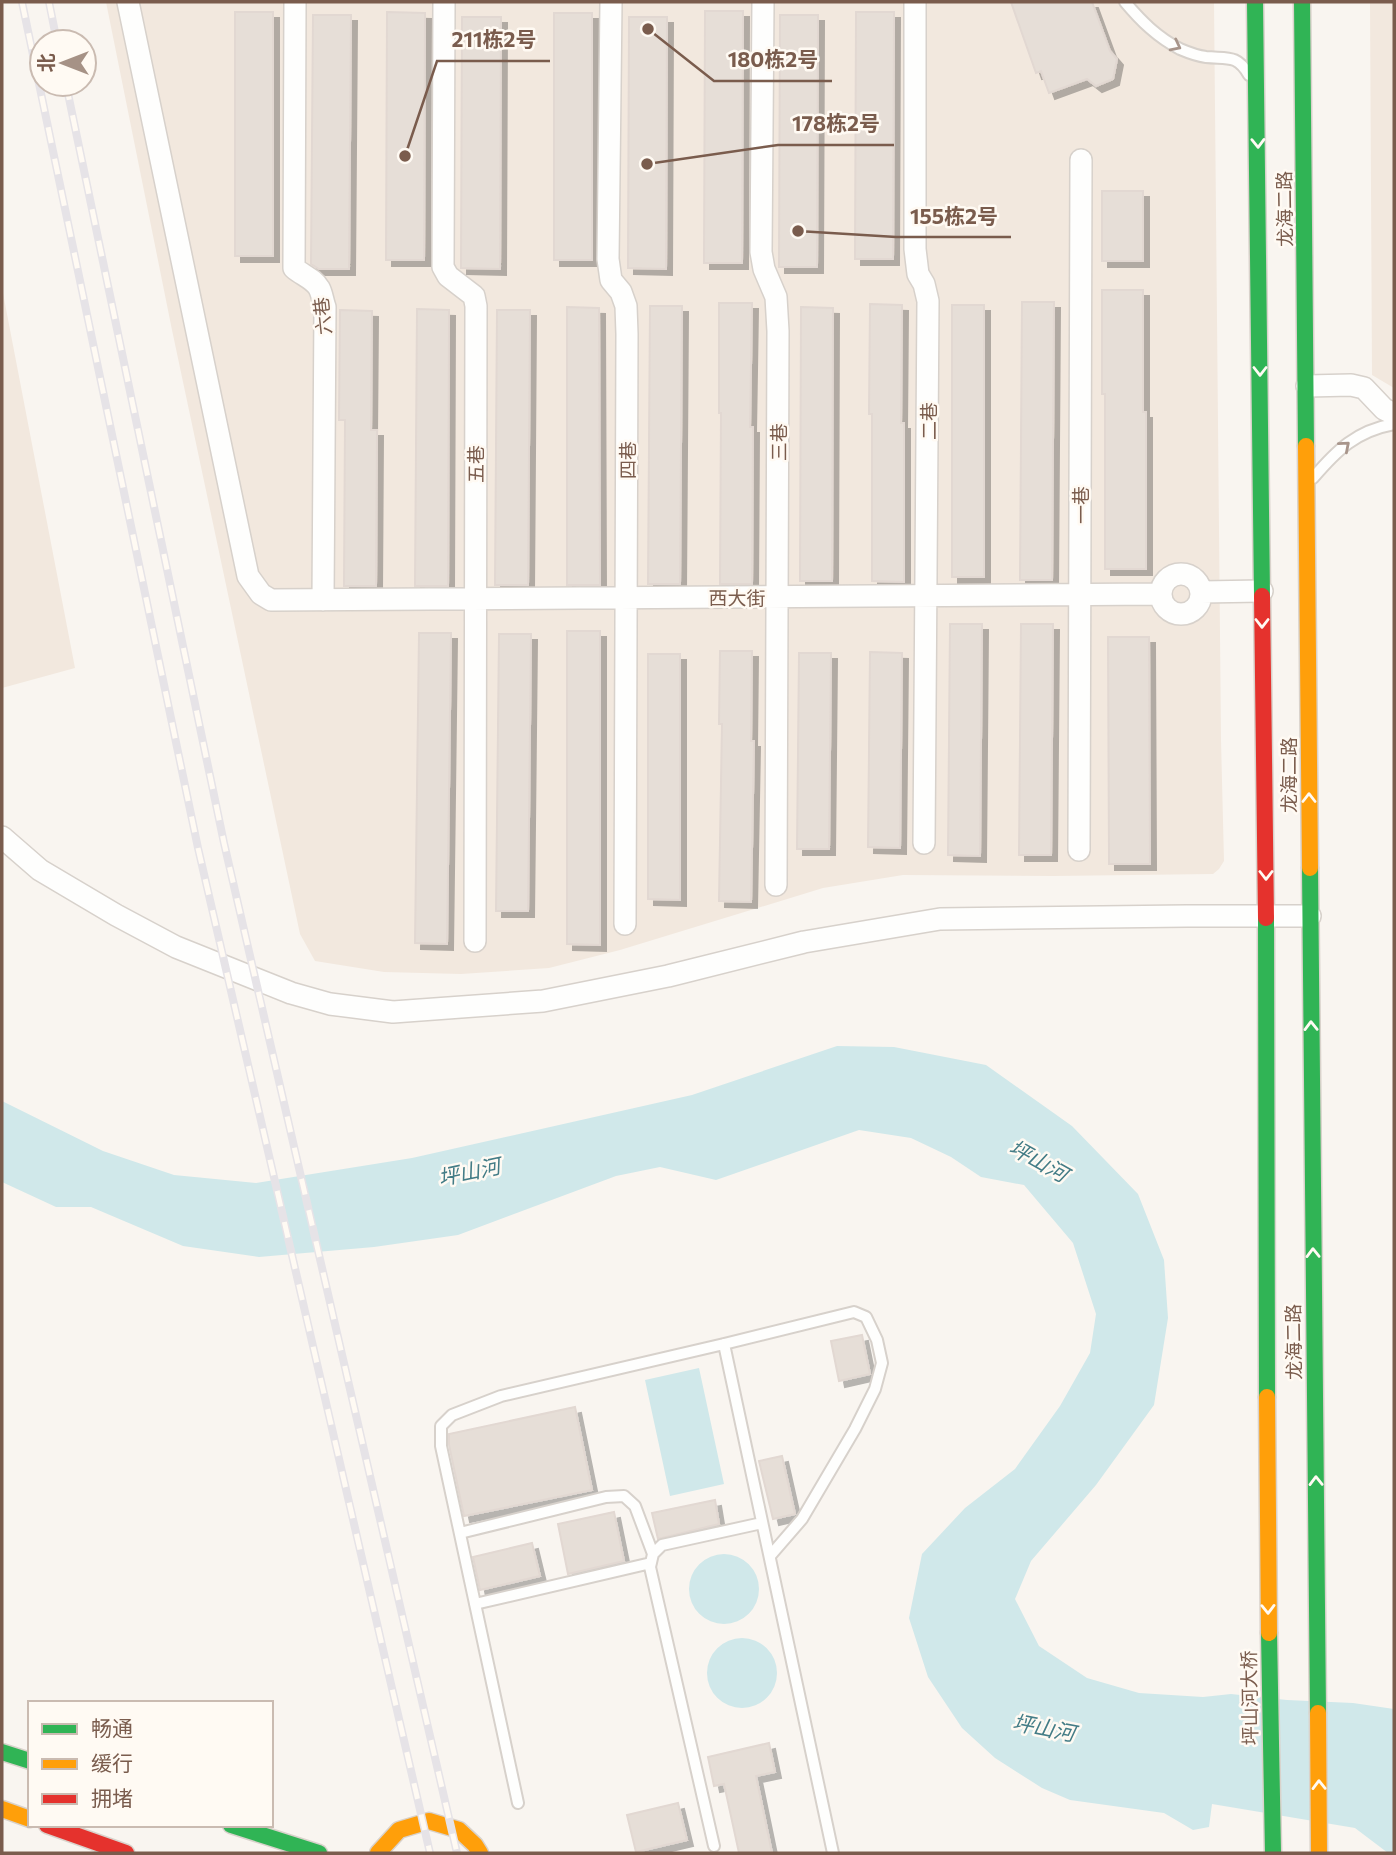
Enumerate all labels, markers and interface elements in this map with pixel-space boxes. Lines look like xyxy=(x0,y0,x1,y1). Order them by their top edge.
callout: 211栋2号 xyxy=(437,19,550,61)
text: 211栋2号 xyxy=(452,26,536,51)
north arrow xyxy=(28,28,98,98)
one-way arrow xyxy=(1169,37,1181,51)
callout: 180栋2号 xyxy=(714,39,832,81)
text: 180栋2号 xyxy=(728,46,818,71)
text: 北 xyxy=(34,53,57,73)
callout: 178栋2号 xyxy=(778,103,894,145)
text: 178栋2号 xyxy=(792,110,880,135)
one-way arrow xyxy=(1250,138,1265,149)
street label: 龙海二路 xyxy=(1272,171,1296,247)
callout: 155栋2号 xyxy=(896,195,1011,237)
text: 155栋2号 xyxy=(910,203,998,228)
street label: 六巷 xyxy=(309,296,335,336)
one-way arrow xyxy=(1252,366,1268,377)
street label: 二巷 xyxy=(917,402,940,440)
street label: 三巷 xyxy=(767,423,790,461)
street label: 四巷 xyxy=(616,441,639,479)
one-way arrow xyxy=(1337,442,1350,454)
street label: 五巷 xyxy=(464,445,487,483)
street label: 一巷 xyxy=(1069,486,1092,524)
street label: 西大街 xyxy=(708,586,766,609)
one-way arrow xyxy=(1254,618,1270,629)
street label: 龙海二路 xyxy=(1277,737,1300,813)
one-way arrow xyxy=(1301,792,1317,803)
one-way arrow xyxy=(1258,870,1274,881)
one-way arrow xyxy=(1303,1020,1319,1030)
water label: 坪山河 xyxy=(1005,1134,1076,1188)
water label: 坪山河 xyxy=(436,1151,506,1190)
one-way arrow xyxy=(1305,1247,1321,1258)
street label: 龙海二路 xyxy=(1281,1304,1305,1380)
one-way arrow xyxy=(1308,1475,1323,1486)
one-way arrow xyxy=(1260,1605,1276,1615)
street label: 坪山河大桥 xyxy=(1237,1650,1261,1746)
legend xyxy=(28,1701,273,1827)
water label: 坪山河 xyxy=(1011,1709,1081,1746)
text: 畅通 xyxy=(91,1715,133,1740)
text: 缓行 xyxy=(91,1750,133,1775)
one-way arrow xyxy=(1311,1779,1327,1790)
text: 拥堵 xyxy=(91,1785,133,1810)

